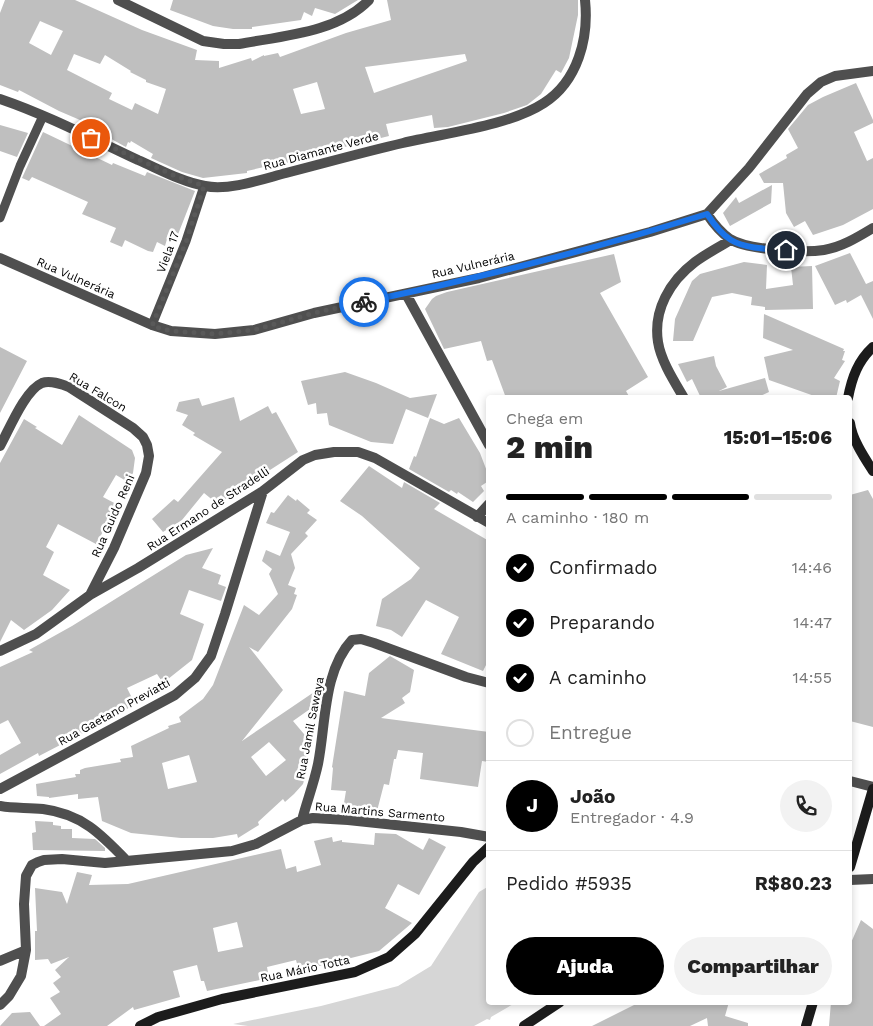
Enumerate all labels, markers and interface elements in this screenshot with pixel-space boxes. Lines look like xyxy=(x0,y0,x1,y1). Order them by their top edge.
pin xyxy=(70,117,112,159)
icon: bag xyxy=(77,124,105,152)
street label: Rua Diamante Verde xyxy=(262,129,380,173)
street label: Viela 17 xyxy=(154,229,182,275)
pin xyxy=(765,229,807,271)
icon: home xyxy=(772,236,800,264)
street label: Rua Vulnerária xyxy=(430,249,516,281)
street label: Rua Vulnerária xyxy=(34,254,118,302)
courier xyxy=(339,277,389,327)
icon: bike xyxy=(350,288,378,316)
street label: Rua Falcon xyxy=(67,369,129,415)
text: Chega em xyxy=(506,409,583,428)
text: 15:01–15:06 xyxy=(724,426,832,449)
text: 2 min xyxy=(506,428,593,466)
street label: Rua Ermano de Stradelli xyxy=(144,464,272,554)
street label: Rua Guido Reni xyxy=(88,472,138,560)
text: A caminho · 180 m xyxy=(506,508,649,527)
icon: check xyxy=(506,554,534,582)
text: Confirmado xyxy=(549,556,658,579)
text: 14:46 xyxy=(792,558,832,577)
icon: check xyxy=(506,609,534,637)
text: Preparando xyxy=(549,611,655,634)
text: 14:47 xyxy=(793,613,832,632)
icon: check xyxy=(506,664,534,692)
text: A caminho xyxy=(549,666,647,689)
text: 14:55 xyxy=(793,668,832,687)
street label: Rua Gaetano Previatti xyxy=(56,675,172,749)
street label: Rua Jamil Sawaya xyxy=(293,675,327,781)
text: Entregue xyxy=(549,721,632,744)
button: phone xyxy=(780,780,832,832)
text: João xyxy=(570,785,615,808)
text: J xyxy=(526,794,538,817)
street label: Rua Martins Sarmento xyxy=(314,799,446,825)
text: Entregador · 4.9 xyxy=(570,808,694,827)
text: Pedido #5935 xyxy=(506,872,632,895)
text: R$80.23 xyxy=(755,872,832,895)
button: Ajuda xyxy=(506,937,664,995)
button: Compartilhar xyxy=(674,937,832,995)
street label: Rua Mário Totta xyxy=(259,953,351,985)

